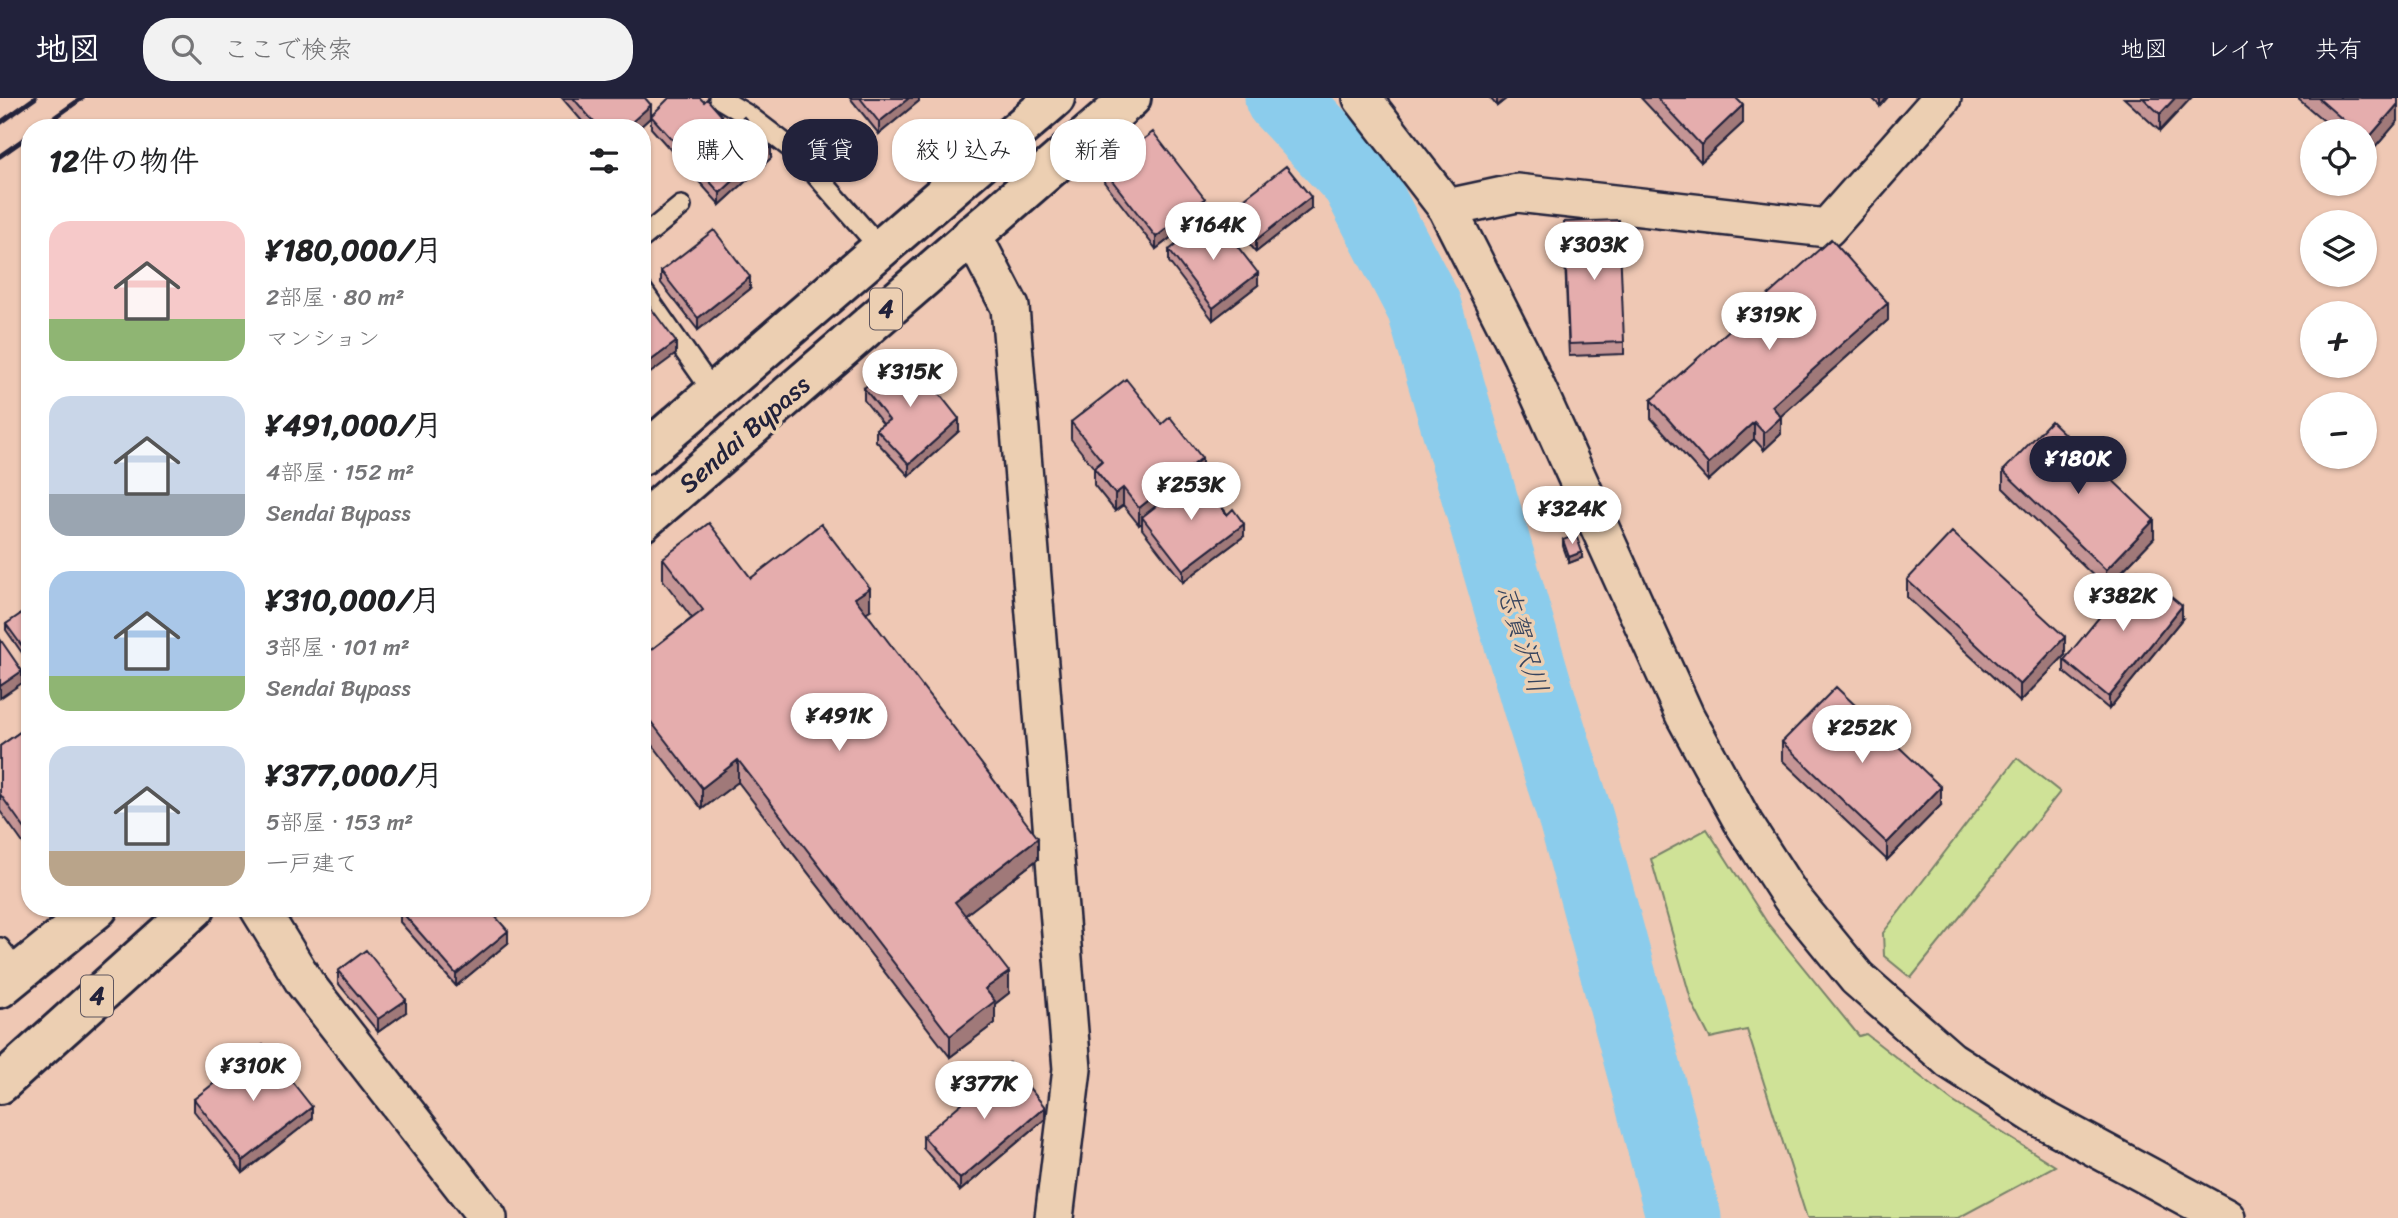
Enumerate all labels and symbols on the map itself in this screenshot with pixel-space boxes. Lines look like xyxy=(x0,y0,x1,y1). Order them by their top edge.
pin: ¥164K xyxy=(1164,202,1262,262)
pin: ¥303K xyxy=(1545,222,1643,282)
road number: 4 xyxy=(870,288,902,330)
pin: ¥319K xyxy=(1720,292,1818,352)
pin: ¥315K xyxy=(861,350,959,409)
street label: Sendai Bypass xyxy=(667,363,821,505)
pin: ¥180K xyxy=(2029,436,2127,496)
pin: ¥253K xyxy=(1142,462,1240,522)
pin: ¥324K xyxy=(1523,486,1621,546)
pin: ¥382K xyxy=(2074,574,2172,633)
water label: 志賀沢川 xyxy=(1483,578,1563,700)
pin: ¥491K xyxy=(790,694,888,753)
pin: ¥252K xyxy=(1813,706,1911,765)
road number: 4 xyxy=(81,975,113,1016)
pin: ¥310K xyxy=(204,1044,302,1103)
pin: ¥377K xyxy=(935,1062,1033,1121)

